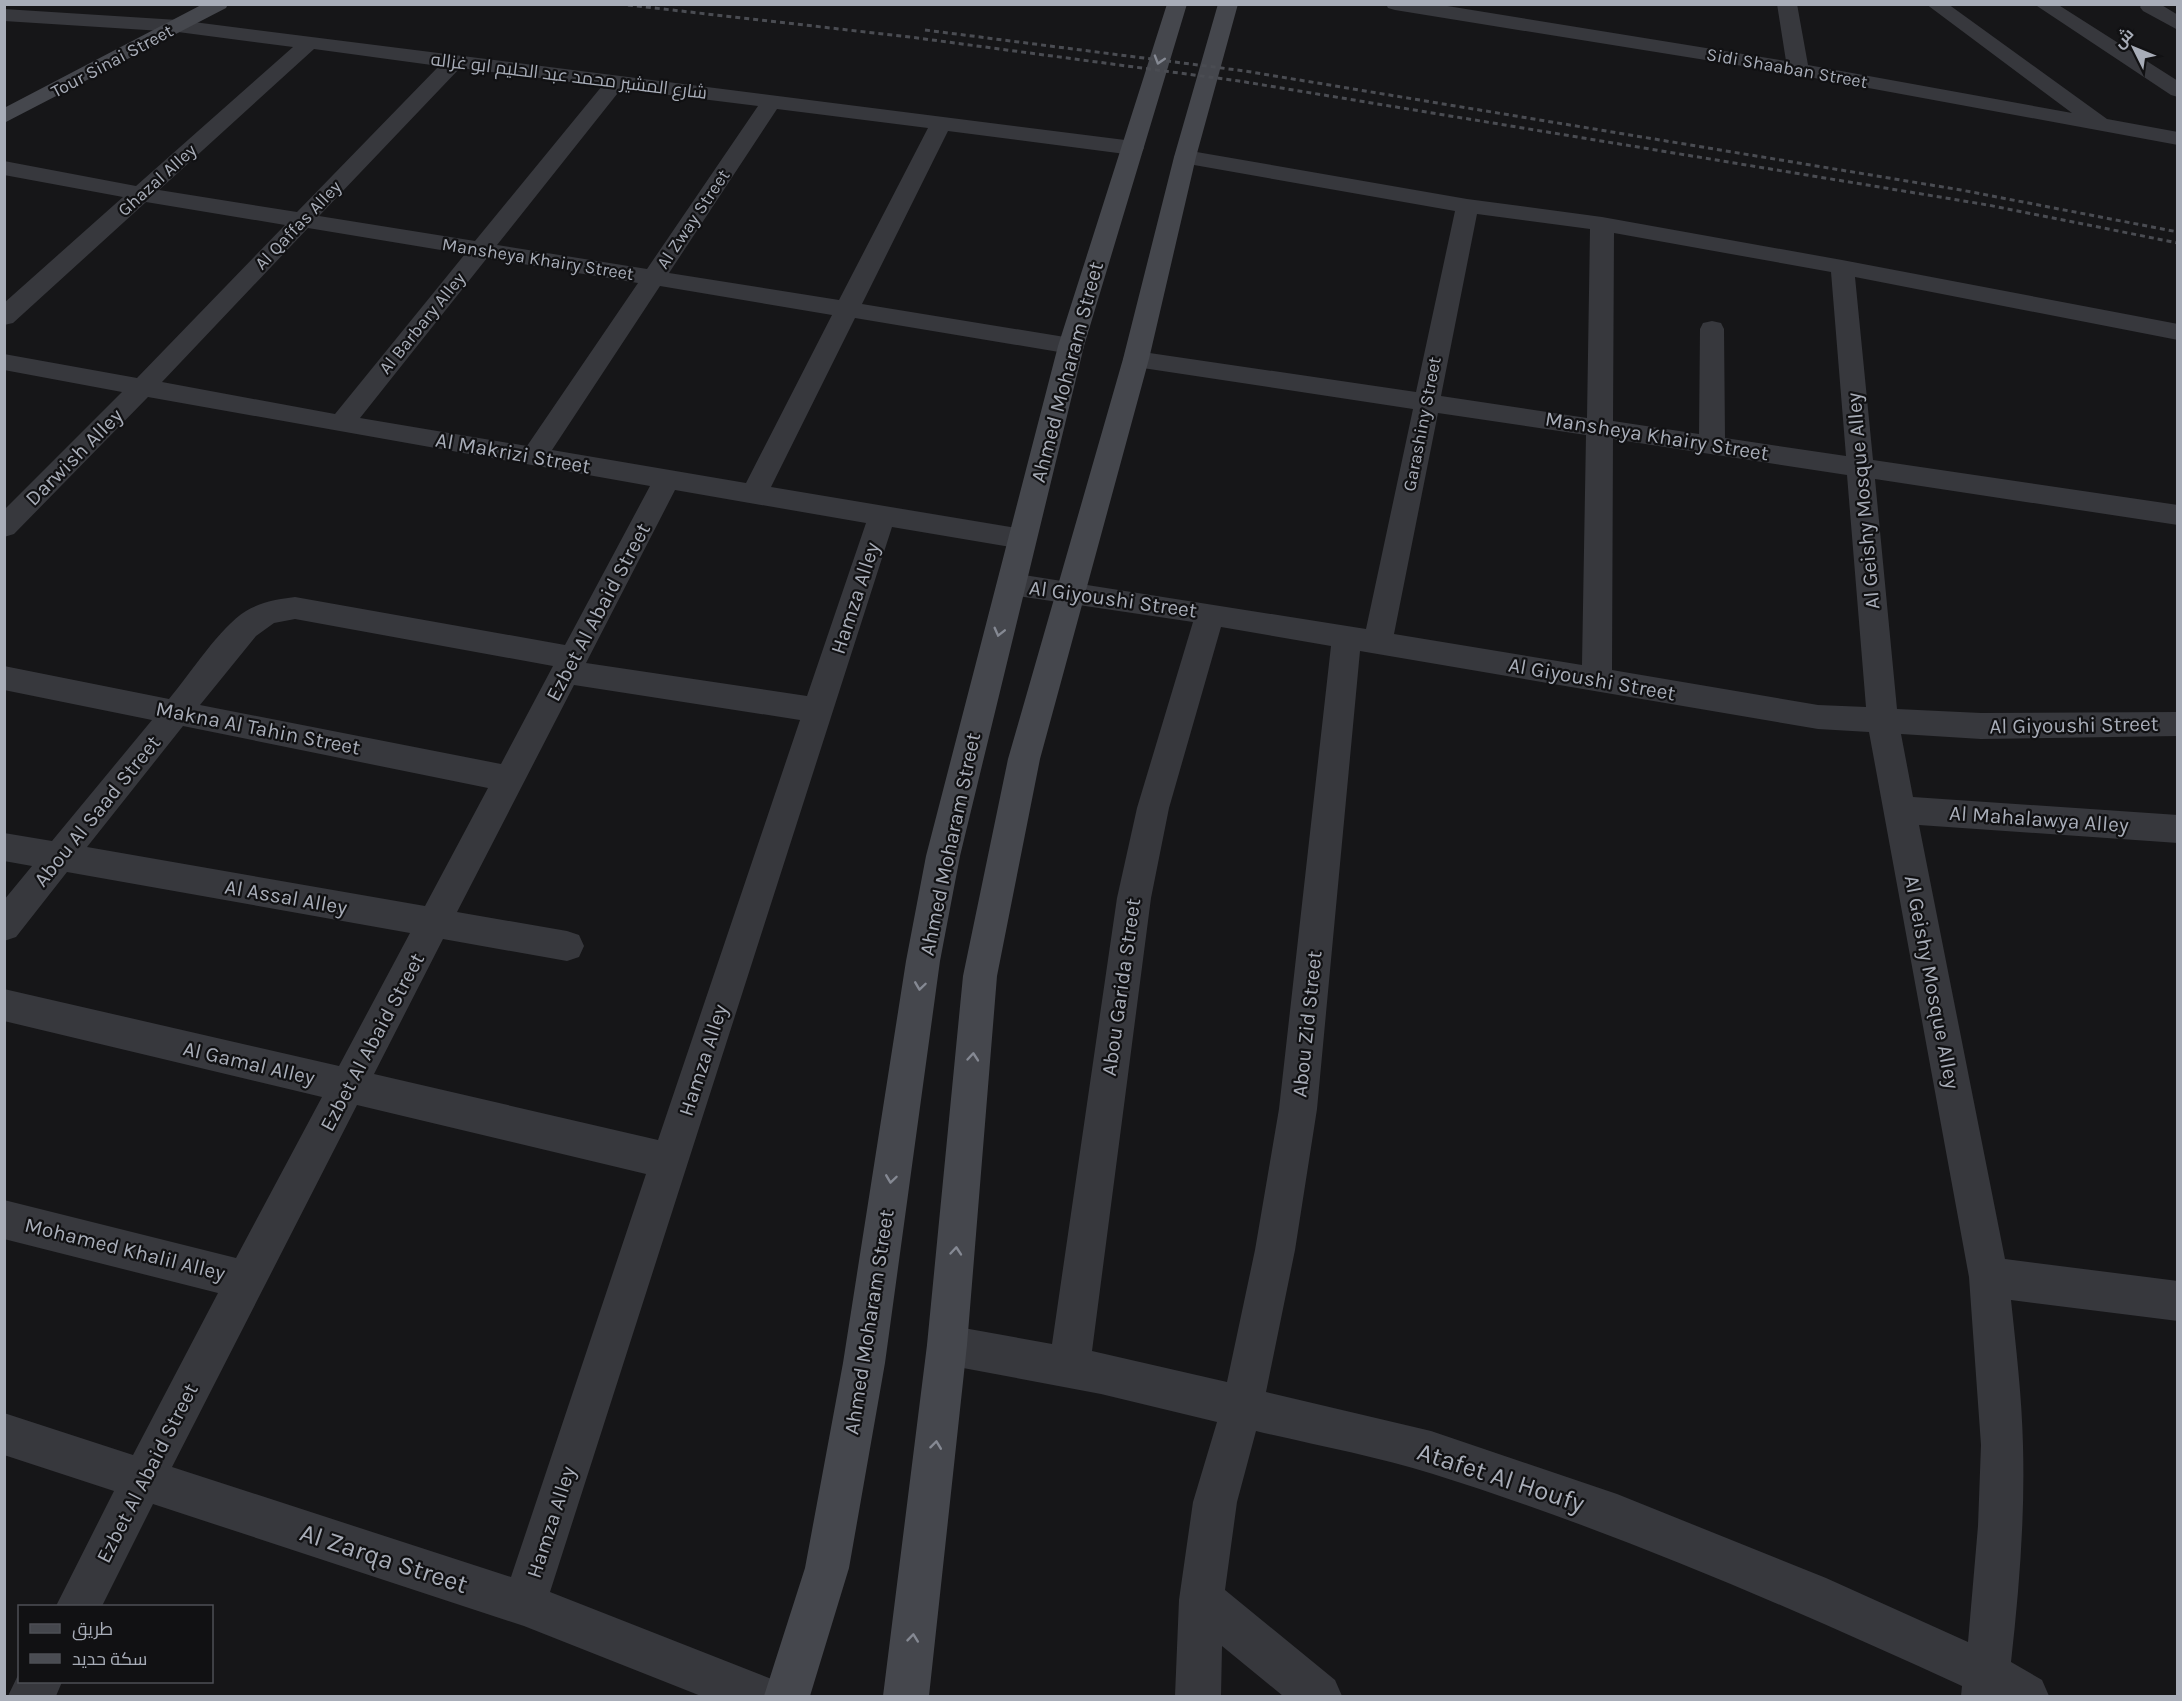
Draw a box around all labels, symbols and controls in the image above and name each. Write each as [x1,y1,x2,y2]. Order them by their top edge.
north arrow [2104,18,2164,78]
street label: Tour Sinai Street [47,19,177,102]
text: ش [2109,24,2137,52]
street label: Sidi Shaaban Street [1705,43,1870,93]
street label: شارع المشير محمد عبد الحليم ابو غزاله [430,48,708,105]
one-way arrow [1154,54,1166,65]
street label: Ghazal Alley [113,139,201,221]
street label: Al Zway Street [652,165,734,273]
street label: Al Qaffas Alley [250,175,346,274]
street label: Mansheya Khairy Street [441,233,636,285]
street label: Ahmed Moharam Street [1026,259,1108,485]
street label: Al Barbary Alley [374,267,470,379]
street label: Garashiny Street [1398,355,1446,493]
street label: Al Geishy Mosque Alley [1842,391,1884,610]
street label: Darwish Alley [20,403,128,511]
street label: Mansheya Khairy Street [1543,406,1771,466]
street label: Al Makrizi Street [434,428,592,478]
street label: Ezbet Al Abaid Street [541,519,655,705]
street label: Hamza Alley [826,539,884,657]
street label: Al Giyoushi Street [1028,575,1199,623]
one-way arrow [993,627,1006,637]
street label: Al Giyoushi Street [1507,652,1678,706]
street label: Makna Al Tahin Street [154,696,362,760]
street label: Al Giyoushi Street [1989,712,2159,738]
street label: Ahmed Moharam Street [915,730,985,958]
street label: Abou Al Saad Street [29,731,165,891]
street label: Al Mahalawya Alley [1948,801,2130,837]
street label: Al Geishy Mosque Alley [1899,873,1965,1091]
street label: Al Assal Alley [223,874,349,920]
street label: Abou Garida Street [1097,896,1145,1077]
street label: Ezbet Al Abaid Street [315,949,429,1135]
street label: Abou Zid Street [1287,949,1327,1099]
one-way arrow [914,982,926,991]
street label: Hamza Alley [674,1001,732,1119]
street label: Al Gamal Alley [181,1036,317,1090]
one-way arrow [966,1052,979,1061]
one-way arrow [886,1174,898,1184]
street label: Ahmed Moharam Street [839,1208,899,1436]
street label: Mohamed Khalil Alley [22,1212,228,1286]
one-way arrow [949,1246,962,1255]
street label: Ezbet Al Abaid Street [91,1379,203,1567]
street label: Atafet Al Houfy [1413,1436,1588,1519]
one-way arrow [929,1440,941,1449]
street label: Hamza Alley [522,1463,580,1581]
street label: Al Zarqa Street [296,1517,472,1600]
legend [18,1605,213,1683]
text: طريق [72,1618,113,1641]
one-way arrow [906,1634,919,1643]
text: سكة حديد [72,1648,147,1670]

